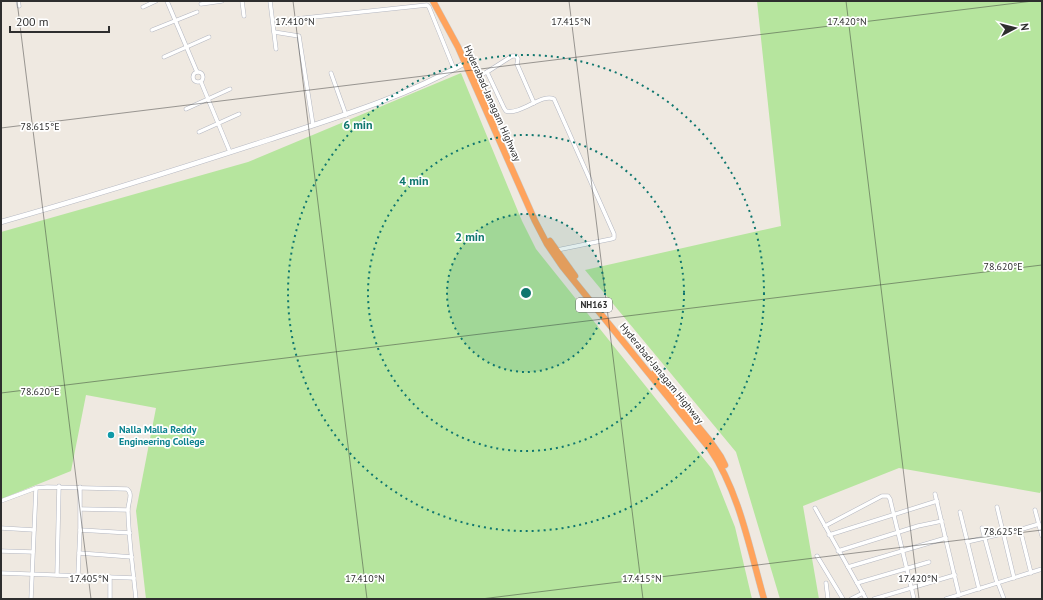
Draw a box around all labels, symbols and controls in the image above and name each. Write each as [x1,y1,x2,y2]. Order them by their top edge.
scale bar [10,8,109,34]
north arrow [995,8,1035,48]
text: 200 m [16,14,49,29]
text: 17.410°N [275,15,315,28]
text: 17.415°N [551,15,591,28]
text: 17.420°N [827,15,867,28]
text: N [1018,22,1032,31]
street label: Hyderabad-Janagam Highway [461,43,524,164]
text: 6 min [343,117,373,132]
text: 78.615°E [21,120,60,133]
text: 4 min [399,173,429,188]
text: 2 min [455,229,485,244]
text: 78.620°E [984,260,1023,273]
centre of rings [519,286,533,300]
road number: NH163 [576,298,612,312]
street label: Hyderabad-Janagam Highway [617,320,707,427]
text: 78.620°E [21,385,60,398]
place label: Nalla Malla Reddy Engineering College [119,423,205,448]
marker: Nalla Malla Reddy Engineering College [106,430,116,440]
text: 78.625°E [984,525,1023,538]
text: 17.405°N [69,572,109,585]
text: 17.410°N [345,572,385,585]
text: 17.415°N [622,572,662,585]
text: 17.420°N [898,572,938,585]

